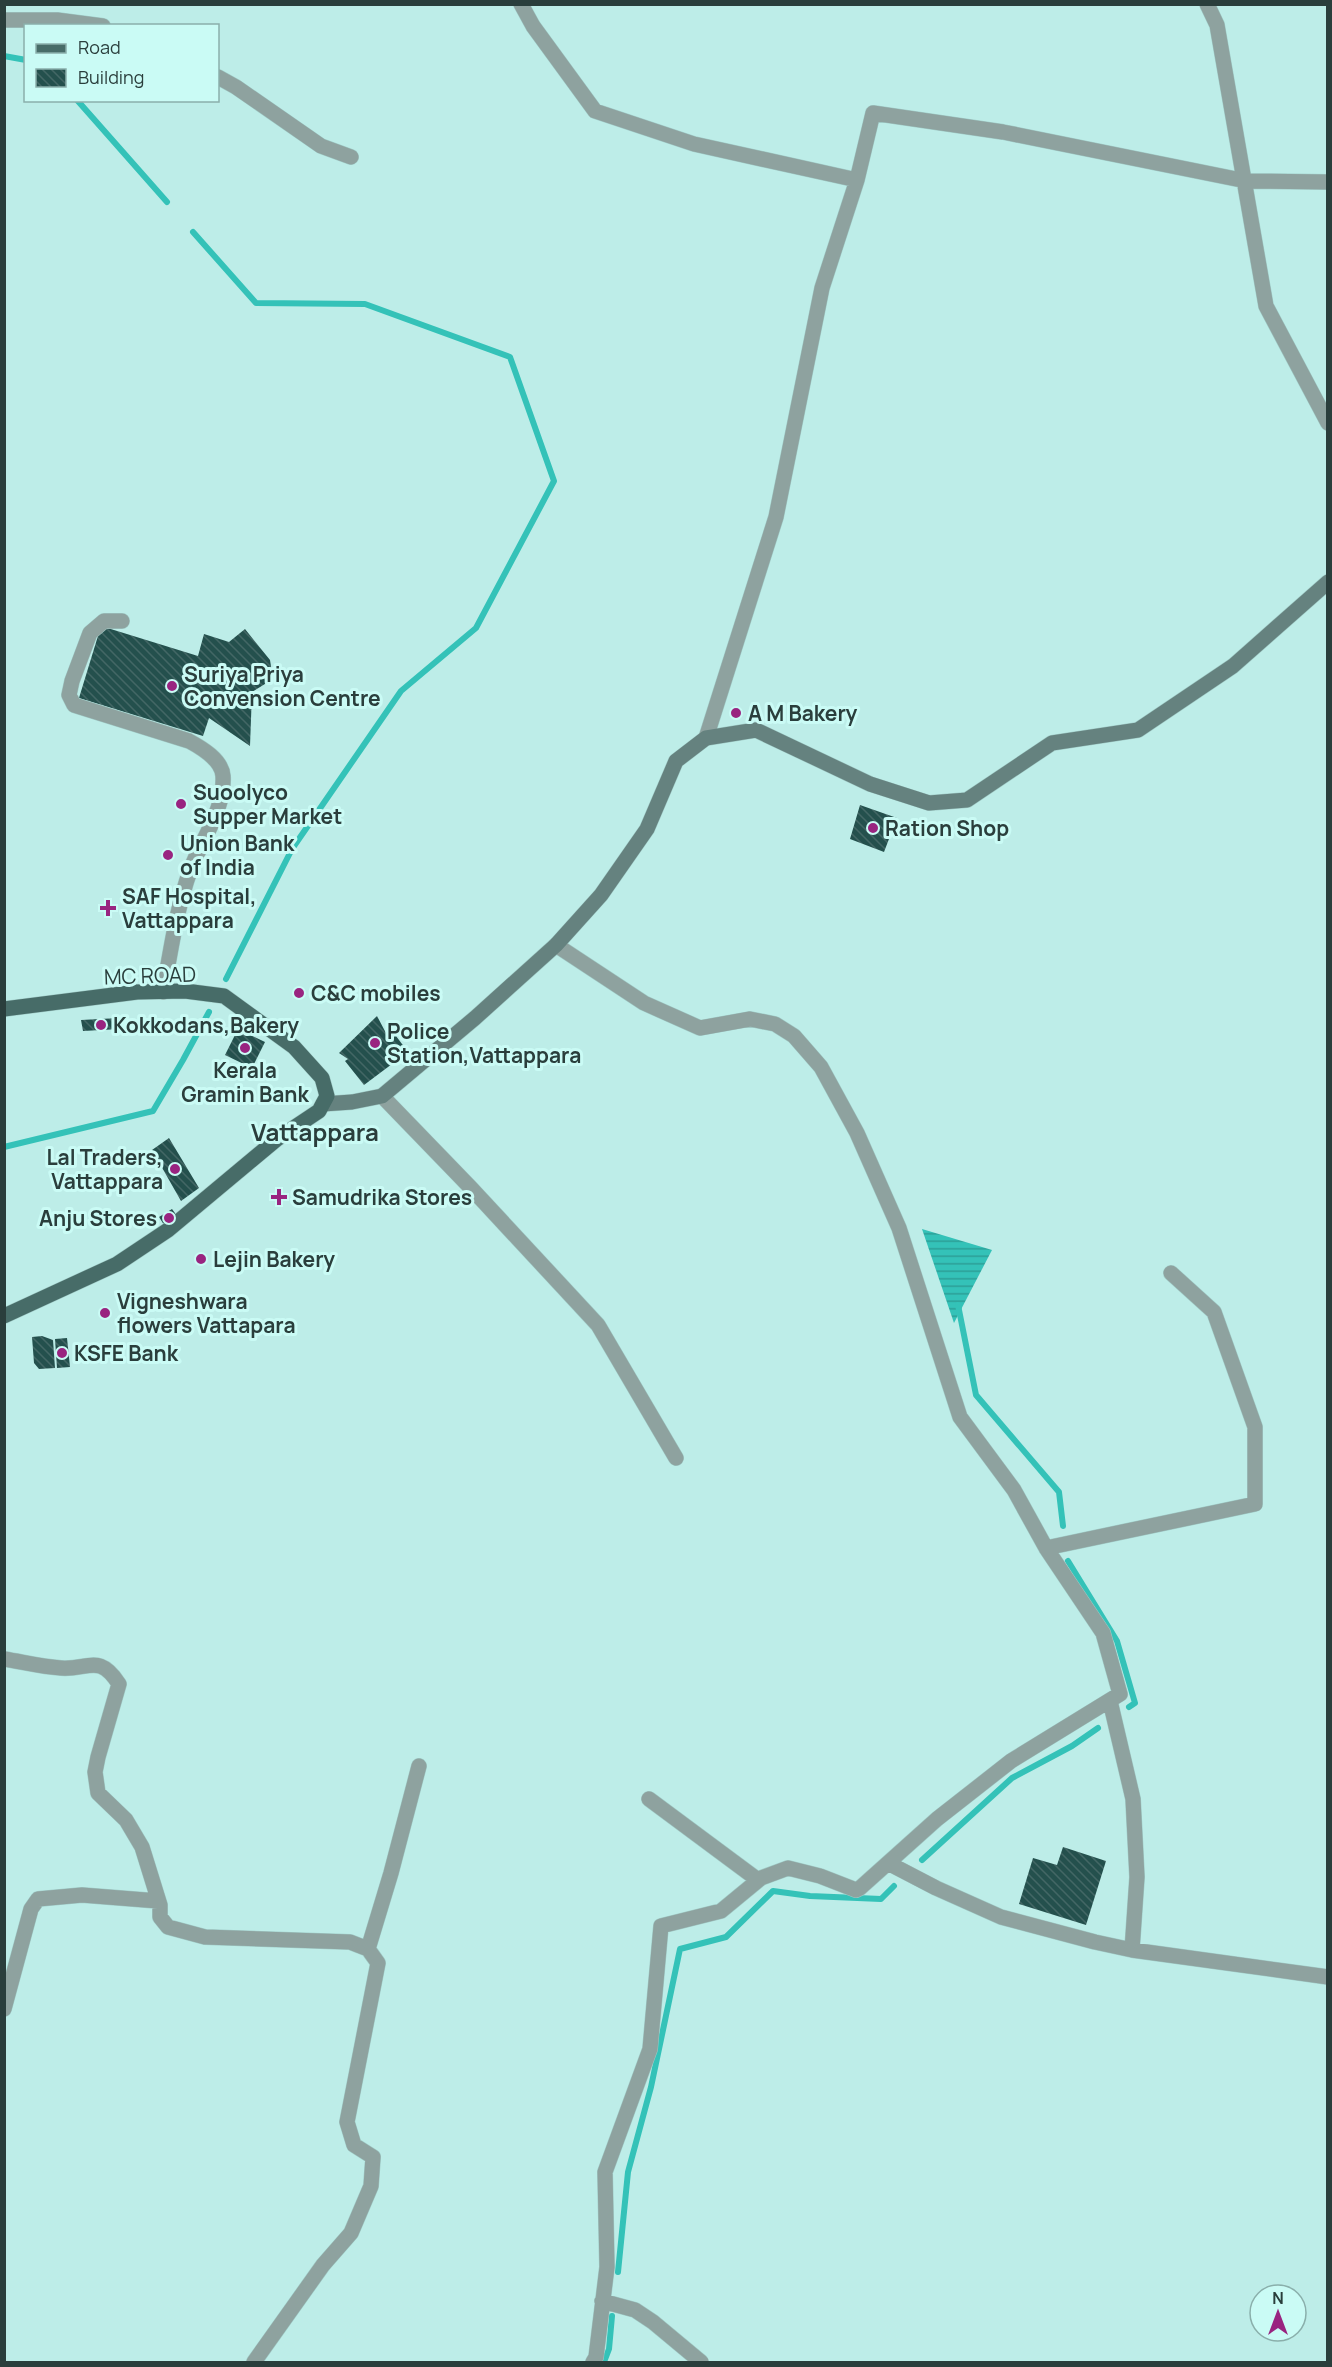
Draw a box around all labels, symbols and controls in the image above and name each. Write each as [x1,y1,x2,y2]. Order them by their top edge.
legend [24,24,219,102]
text: Road [78,35,121,59]
text: Building [78,65,144,89]
place label: Suriya Priya Convension Centre [184,660,381,712]
marker: Suriya Priya Convension Centre [165,679,179,693]
place label: A M Bakery [748,699,858,727]
marker: A M Bakery [729,706,743,720]
place label: Suoolyco Supper Market [193,778,342,830]
marker: Suoolyco Supper Market [174,797,188,811]
place label: Ration Shop [885,814,1009,842]
marker: Ration Shop [866,821,880,835]
place label: Union Bank of India [180,829,295,881]
marker: Union Bank of India [161,848,175,862]
place label: SAF Hospital, Vattappara [122,882,257,934]
marker: SAF Hospital, Vattappara [99,899,117,917]
street label: MC ROAD [103,959,197,991]
place label: C&C mobiles [311,979,441,1007]
marker: C&C mobiles [292,986,306,1000]
place label: Kokkodans,Bakery [113,1011,299,1039]
place label: Police Station,Vattappara [387,1017,581,1069]
marker: Kokkodans,Bakery [94,1018,108,1032]
marker: Police Station,Vattappara [368,1036,382,1050]
marker: Kerala Gramin Bank [238,1041,252,1055]
place label: Kerala Gramin Bank [181,1056,309,1108]
district label: Vattappara [251,1115,379,1148]
place label: Lal Traders, Vattappara [46,1143,163,1195]
marker: Lal Traders, Vattappara [168,1162,182,1176]
place label: Samudrika Stores [292,1183,472,1211]
marker: Samudrika Stores [270,1188,288,1206]
place label: Anju Stores [39,1204,157,1232]
marker: Anju Stores [162,1211,176,1225]
place label: Lejin Bakery [213,1245,335,1273]
marker: Lejin Bakery [194,1252,208,1266]
place label: Vigneshwara flowers Vattapara [117,1287,296,1339]
marker: Vigneshwara flowers Vattapara [98,1306,112,1320]
place label: KSFE Bank [74,1339,179,1367]
marker: KSFE Bank [55,1346,69,1360]
north arrow [1248,2283,1308,2343]
text: N [1272,2287,1284,2309]

